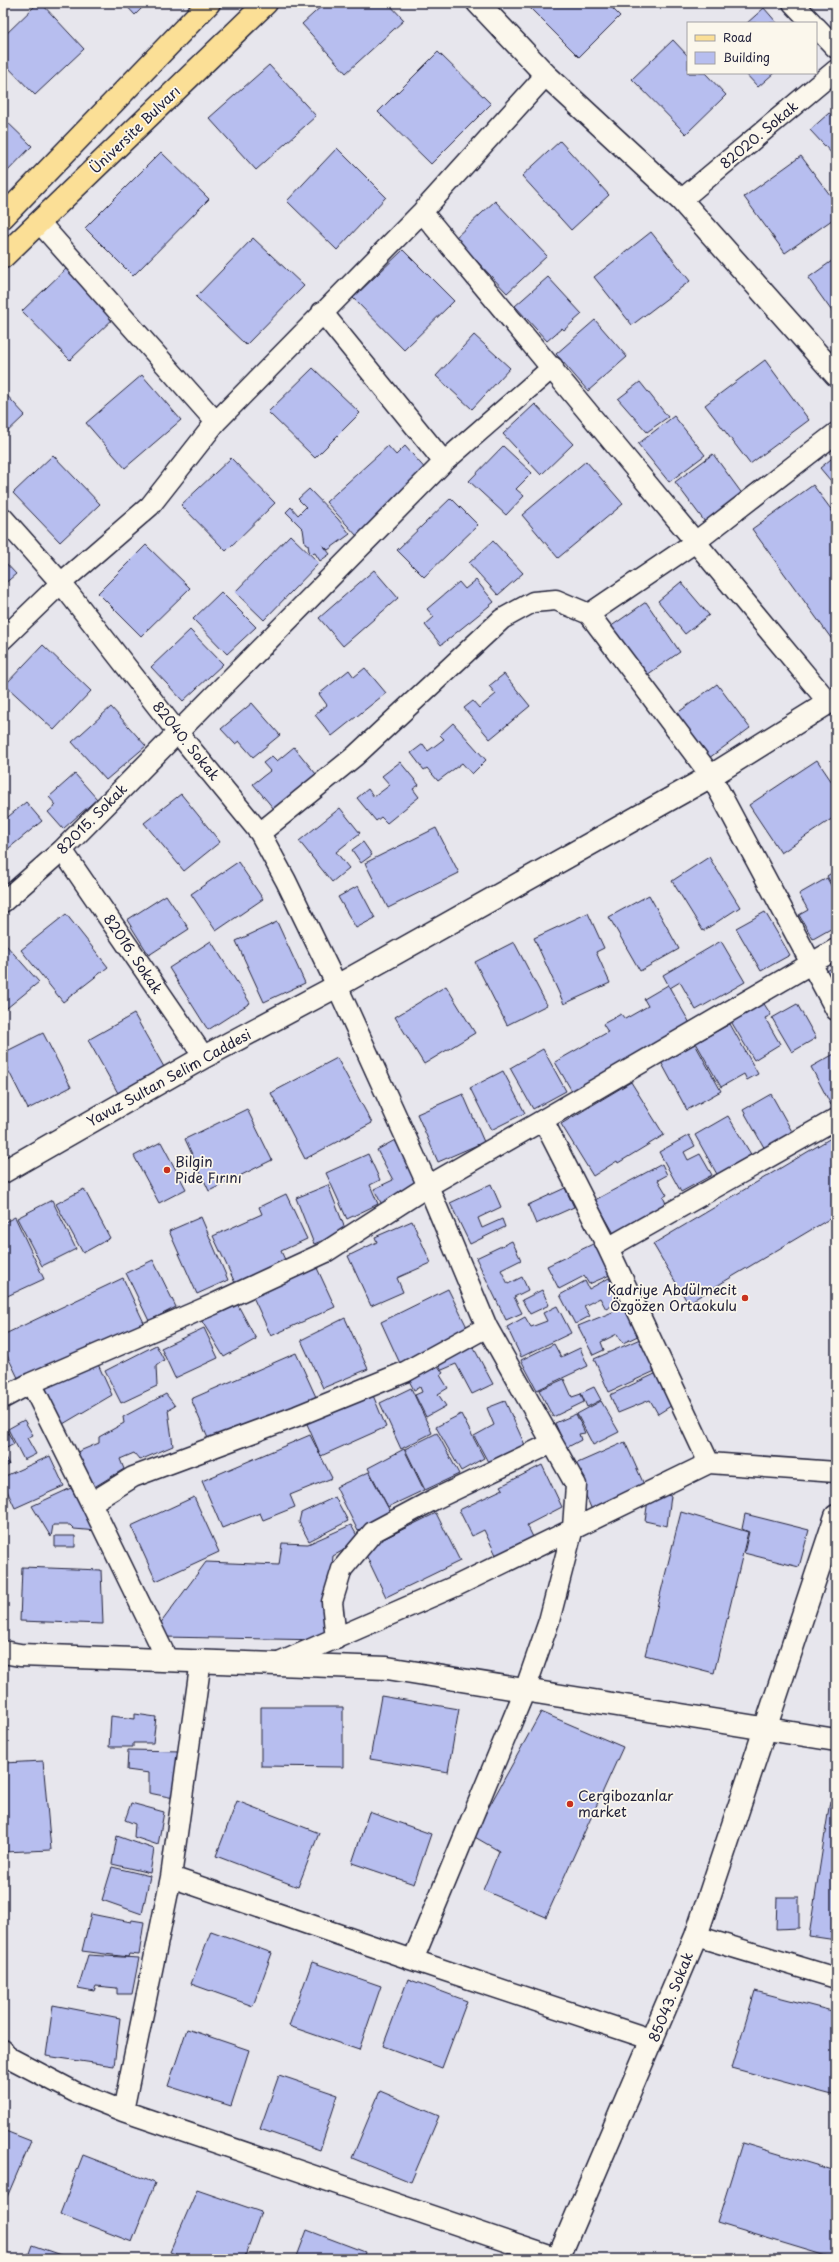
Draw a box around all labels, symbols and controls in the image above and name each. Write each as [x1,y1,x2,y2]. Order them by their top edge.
legend [687,22,817,74]
text: Road [723,28,752,46]
text: Building [723,48,770,66]
street label: Üniversite Bulvarı [85,81,185,178]
street label: 82020. Sokak [715,96,802,174]
street label: 82040. Sokak [148,696,225,785]
street label: 82015. Sokak [51,778,132,859]
street label: 82016. Sokak [99,910,168,998]
street label: Yavuz Sultan Selim Caddesi [83,1023,255,1132]
place label: Bilgin Pide Fırını [175,1151,242,1188]
marker: Bilgin Pide Fırını [162,1165,172,1175]
place label: Kadriye Abdülmecit Özgözen Ortaokulu [607,1279,737,1316]
marker: Kadriye Abdülmecit Özgözen Ortaokulu [740,1293,750,1303]
place label: Cergibozanlar market [578,1785,674,1822]
marker: Cergibozanlar market [565,1799,575,1809]
street label: 85043. Sokak [643,1949,698,2045]

